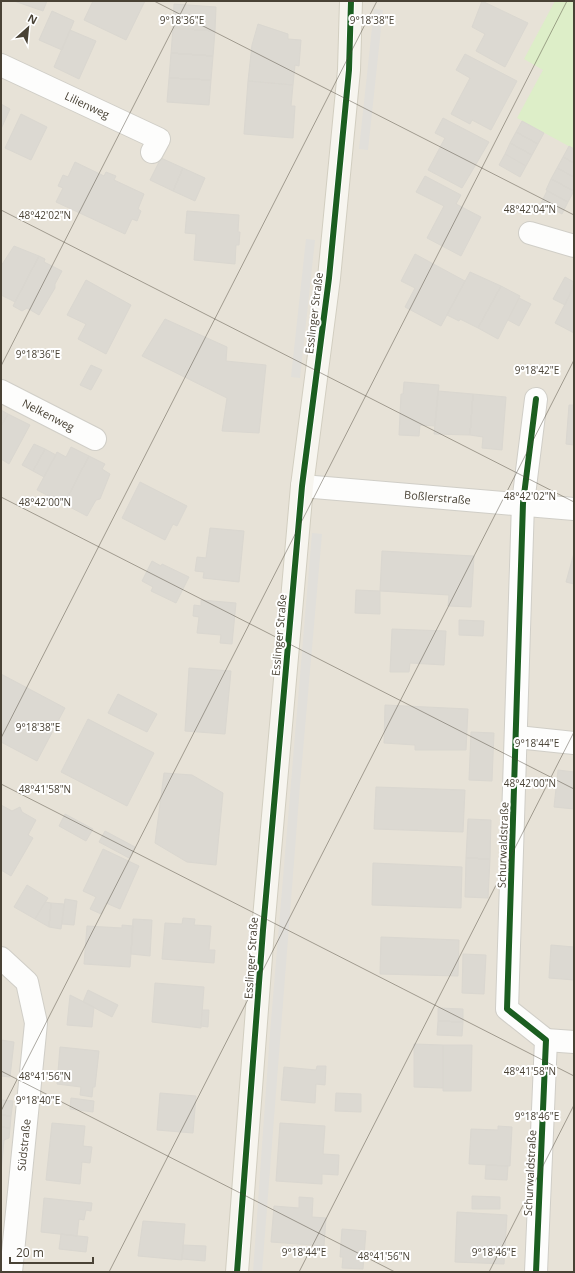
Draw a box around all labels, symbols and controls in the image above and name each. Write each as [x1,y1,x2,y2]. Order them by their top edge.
north arrow [8,8,48,48]
text: N [25,10,40,27]
text: 9°18'36"E [160,13,204,27]
text: 9°18'38"E [350,13,394,27]
street label: Lilienweg [62,88,112,122]
text: 48°42'04"N [504,202,556,216]
text: 48°42'02"N [19,208,71,222]
street label: Esslinger Straße [301,271,326,355]
text: 9°18'36"E [16,347,60,361]
text: 9°18'42"E [515,363,559,377]
street label: Nelkenweg [20,395,77,434]
street label: Boßlerstraße [404,487,472,507]
text: 48°42'02"N [504,489,556,503]
text: 48°42'00"N [19,495,71,509]
street label: Esslinger Straße [267,593,290,676]
text: 9°18'38"E [16,720,60,734]
text: 9°18'44"E [515,736,559,750]
text: 48°42'00"N [504,776,556,790]
text: 48°41'58"N [19,782,71,796]
street label: Schurwaldstraße [494,802,512,888]
street label: Esslinger Straße [240,917,261,999]
text: 48°41'58"N [504,1064,556,1078]
text: 48°41'56"N [19,1069,71,1083]
text: 9°18'40"E [16,1093,60,1107]
text: 9°18'46"E [515,1109,559,1123]
street label: Südstraße [13,1118,34,1172]
street label: Schurwaldstraße [520,1130,539,1216]
scale bar [10,1239,93,1265]
text: 20 m [16,1244,44,1261]
text: 9°18'44"E [282,1245,326,1259]
text: 9°18'46"E [472,1245,516,1259]
text: 48°41'56"N [358,1249,410,1263]

